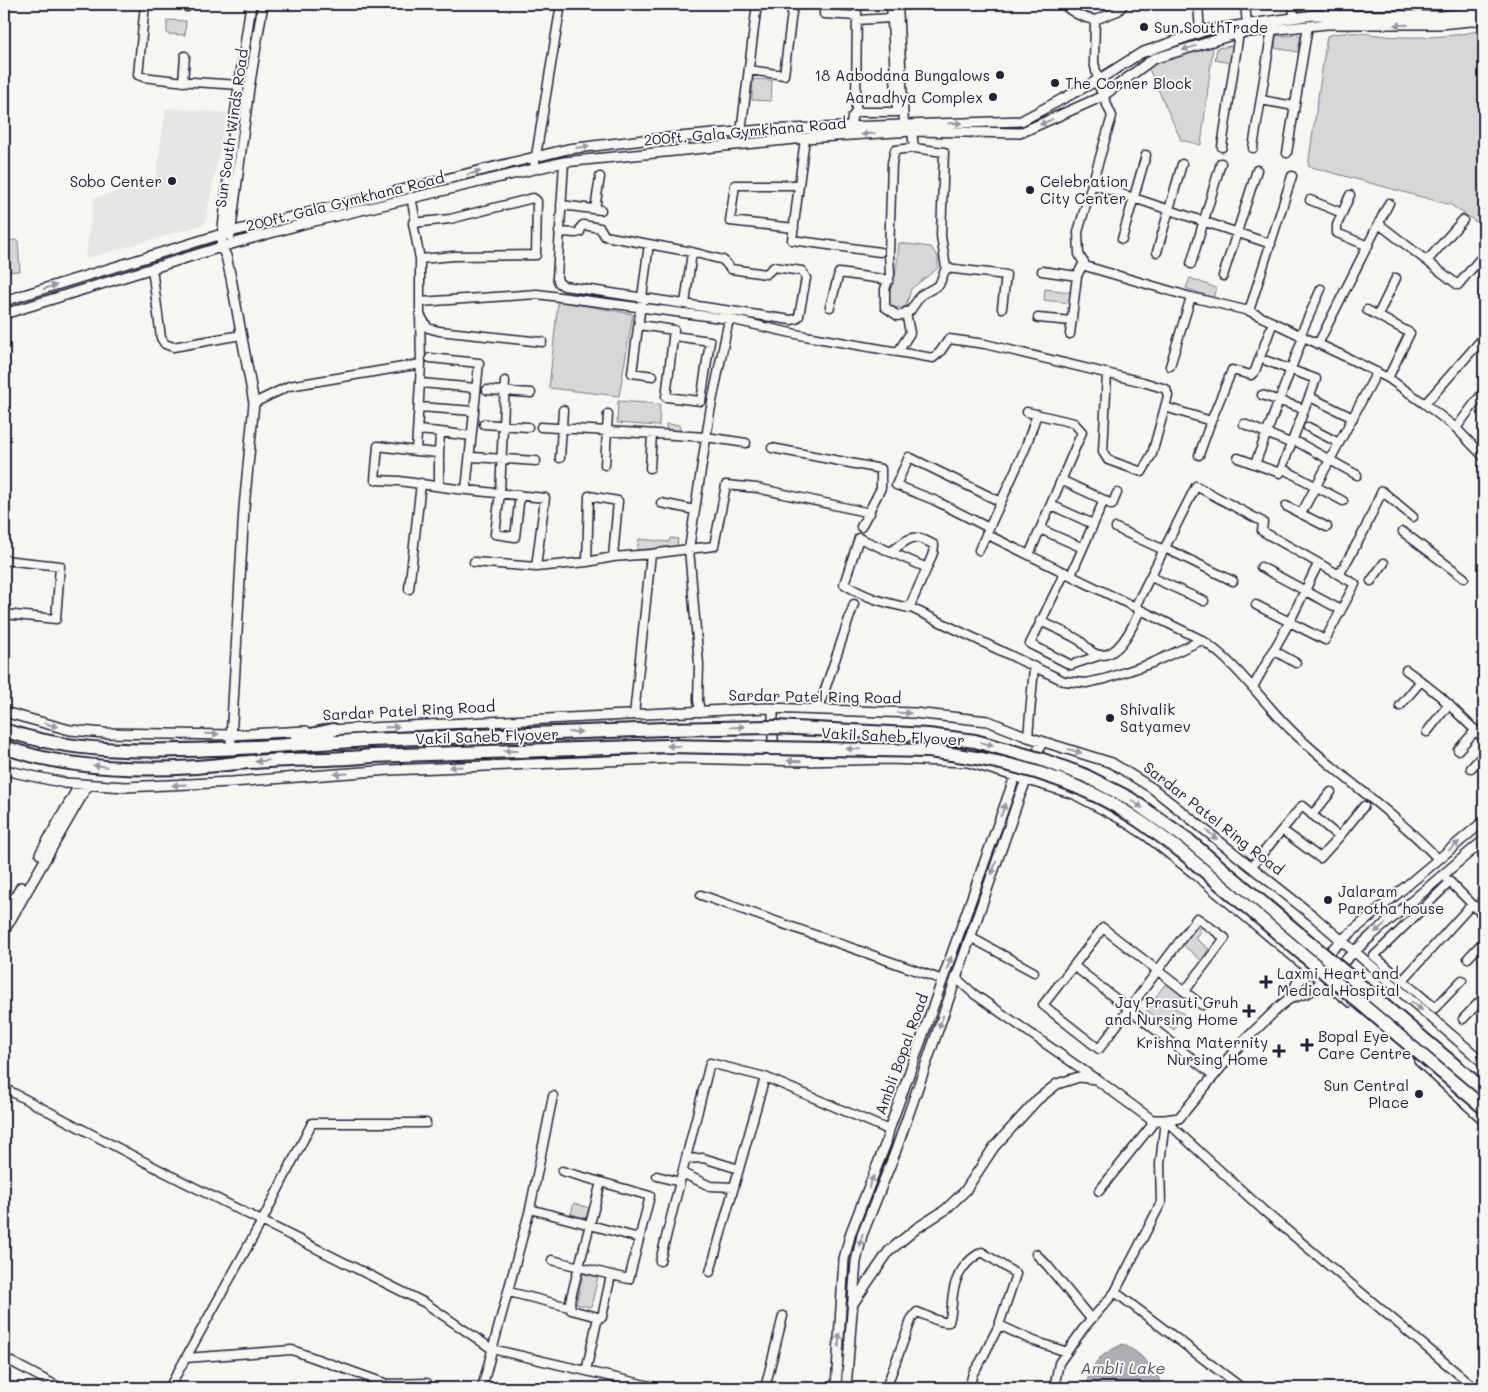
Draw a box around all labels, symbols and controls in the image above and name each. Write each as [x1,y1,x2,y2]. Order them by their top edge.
place label: Sun SouthTrade [1154,17,1268,37]
marker: Sun SouthTrade [1138,21,1150,33]
one-way arrow [1393,21,1409,29]
one-way arrow [1181,45,1196,52]
street label: Sun South Winds Road [210,47,252,209]
place label: 18 Aabodana Bungalows [814,65,990,85]
marker: 18 Aabodana Bungalows [994,69,1006,81]
place label: The Corner Block [1065,73,1192,93]
marker: The Corner Block [1049,77,1061,89]
place label: Aaradhya Complex [845,87,983,107]
marker: Aaradhya Complex [987,91,999,103]
street label: 200ft. Gala Gymkhana Road [643,112,847,150]
one-way arrow [1039,118,1053,126]
one-way arrow [947,119,963,127]
one-way arrow [860,131,876,139]
one-way arrow [575,143,591,151]
street label: 200ft. Gala Gymkhana Road [244,167,446,235]
one-way arrow [466,169,481,177]
place label: Sobo Center [70,171,162,191]
place label: Celebration City Center [1040,171,1128,208]
marker: Sobo Center [166,175,178,187]
marker: Celebration City Center [1024,184,1036,196]
one-way arrow [43,282,58,290]
street label: Sardar Patel Ring Road [728,684,902,708]
street label: Sardar Patel Ring Road [322,695,496,725]
place label: Shivalik Satyamev [1120,699,1191,736]
one-way arrow [896,709,912,717]
marker: Shivalik Satyamev [1104,712,1116,724]
one-way arrow [43,721,58,729]
street label: Vakil Saheb Flyover [821,722,965,750]
one-way arrow [384,723,400,731]
street label: Vakil Saheb Flyover [415,723,559,749]
one-way arrow [730,723,746,731]
one-way arrow [568,727,584,735]
one-way arrow [205,731,221,739]
one-way arrow [979,741,994,749]
one-way arrow [665,742,681,750]
one-way arrow [845,745,861,753]
one-way arrow [503,747,519,755]
one-way arrow [1068,747,1083,755]
one-way arrow [785,756,801,764]
street label: Sardar Patel Ring Road [1140,757,1288,879]
one-way arrow [253,758,269,766]
one-way arrow [91,762,107,770]
one-way arrow [448,764,464,772]
one-way arrow [333,771,349,779]
one-way arrow [171,781,187,789]
one-way arrow [1130,799,1144,809]
one-way arrow [999,802,1007,817]
one-way arrow [1205,830,1218,841]
one-way arrow [1448,841,1460,852]
one-way arrow [990,861,997,876]
place label: Jalaram Parotha house [1338,881,1444,918]
marker: Jalaram Parotha house [1322,894,1334,906]
one-way arrow [1374,923,1387,934]
one-way arrow [945,955,953,970]
place label: Laxmi Heart and Medical Hospital [1277,963,1400,1000]
marker: Laxmi Heart and Medical Hospital [1259,975,1273,989]
street label: Ambli Bopal Road [870,991,932,1117]
place label: Jay Prasuti Gruh and Nursing Home [1105,992,1238,1029]
one-way arrow [1411,1001,1424,1012]
marker: Jay Prasuti Gruh and Nursing Home [1242,1004,1256,1018]
one-way arrow [936,1015,944,1030]
place label: Bopal Eye Care Centre [1318,1026,1411,1063]
place label: Krishna Maternity Nursing Home [1137,1032,1268,1069]
marker: Bopal Eye Care Centre [1300,1038,1314,1052]
marker: Krishna Maternity Nursing Home [1272,1044,1286,1058]
place label: Sun Central Place [1324,1075,1409,1112]
marker: Sun Central Place [1413,1088,1425,1100]
one-way arrow [867,1174,875,1189]
one-way arrow [857,1233,865,1248]
one-way arrow [835,1331,843,1347]
water label: Ambli Lake [1081,1357,1166,1378]

